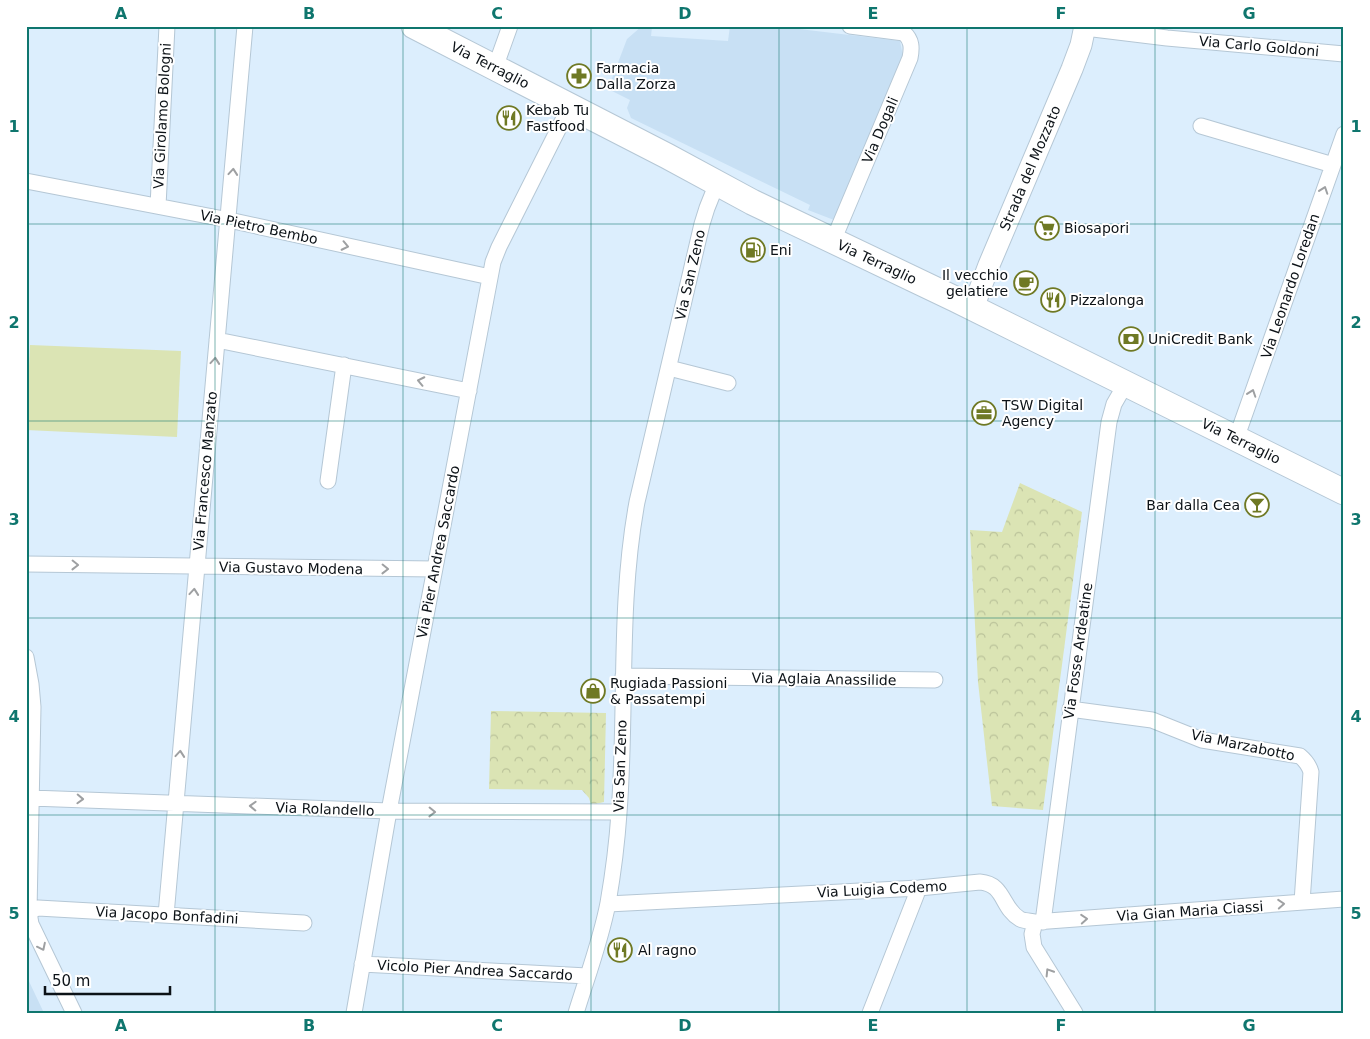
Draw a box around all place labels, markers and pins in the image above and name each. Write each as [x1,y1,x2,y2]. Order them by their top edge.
place label: Farmacia Dalla Zorza [596,60,676,92]
pharmacy icon: Farmacia Dalla Zorza [566,63,592,89]
place label: Kebab Tu Fastfood [526,102,589,134]
restaurant icon: Kebab Tu Fastfood [496,105,522,131]
supermarket icon: Biosapori [1034,215,1060,241]
place label: Biosapori [1064,220,1129,236]
fuel station icon: Eni [740,237,766,263]
place label: Eni [770,242,792,258]
place label: Il vecchio gelatiere [942,267,1008,299]
cafe icon: Il vecchio gelatiere [1013,270,1039,296]
restaurant icon: Pizzalonga [1040,287,1066,313]
place label: Pizzalonga [1070,292,1144,308]
bank icon: UniCredit Bank [1118,326,1144,352]
place label: UniCredit Bank [1148,331,1254,347]
place label: TSW Digital Agency [1001,397,1083,429]
office icon: TSW Digital Agency [971,400,997,426]
bar icon: Bar dalla Cea [1244,492,1270,518]
place label: Bar dalla Cea [1146,497,1240,513]
place label: Rugiada Passioni & Passatempi [610,675,727,707]
shop icon: Rugiada Passioni & Passatempi [580,678,606,704]
restaurant icon: Al ragno [607,937,633,963]
place label: Al ragno [638,942,697,958]

